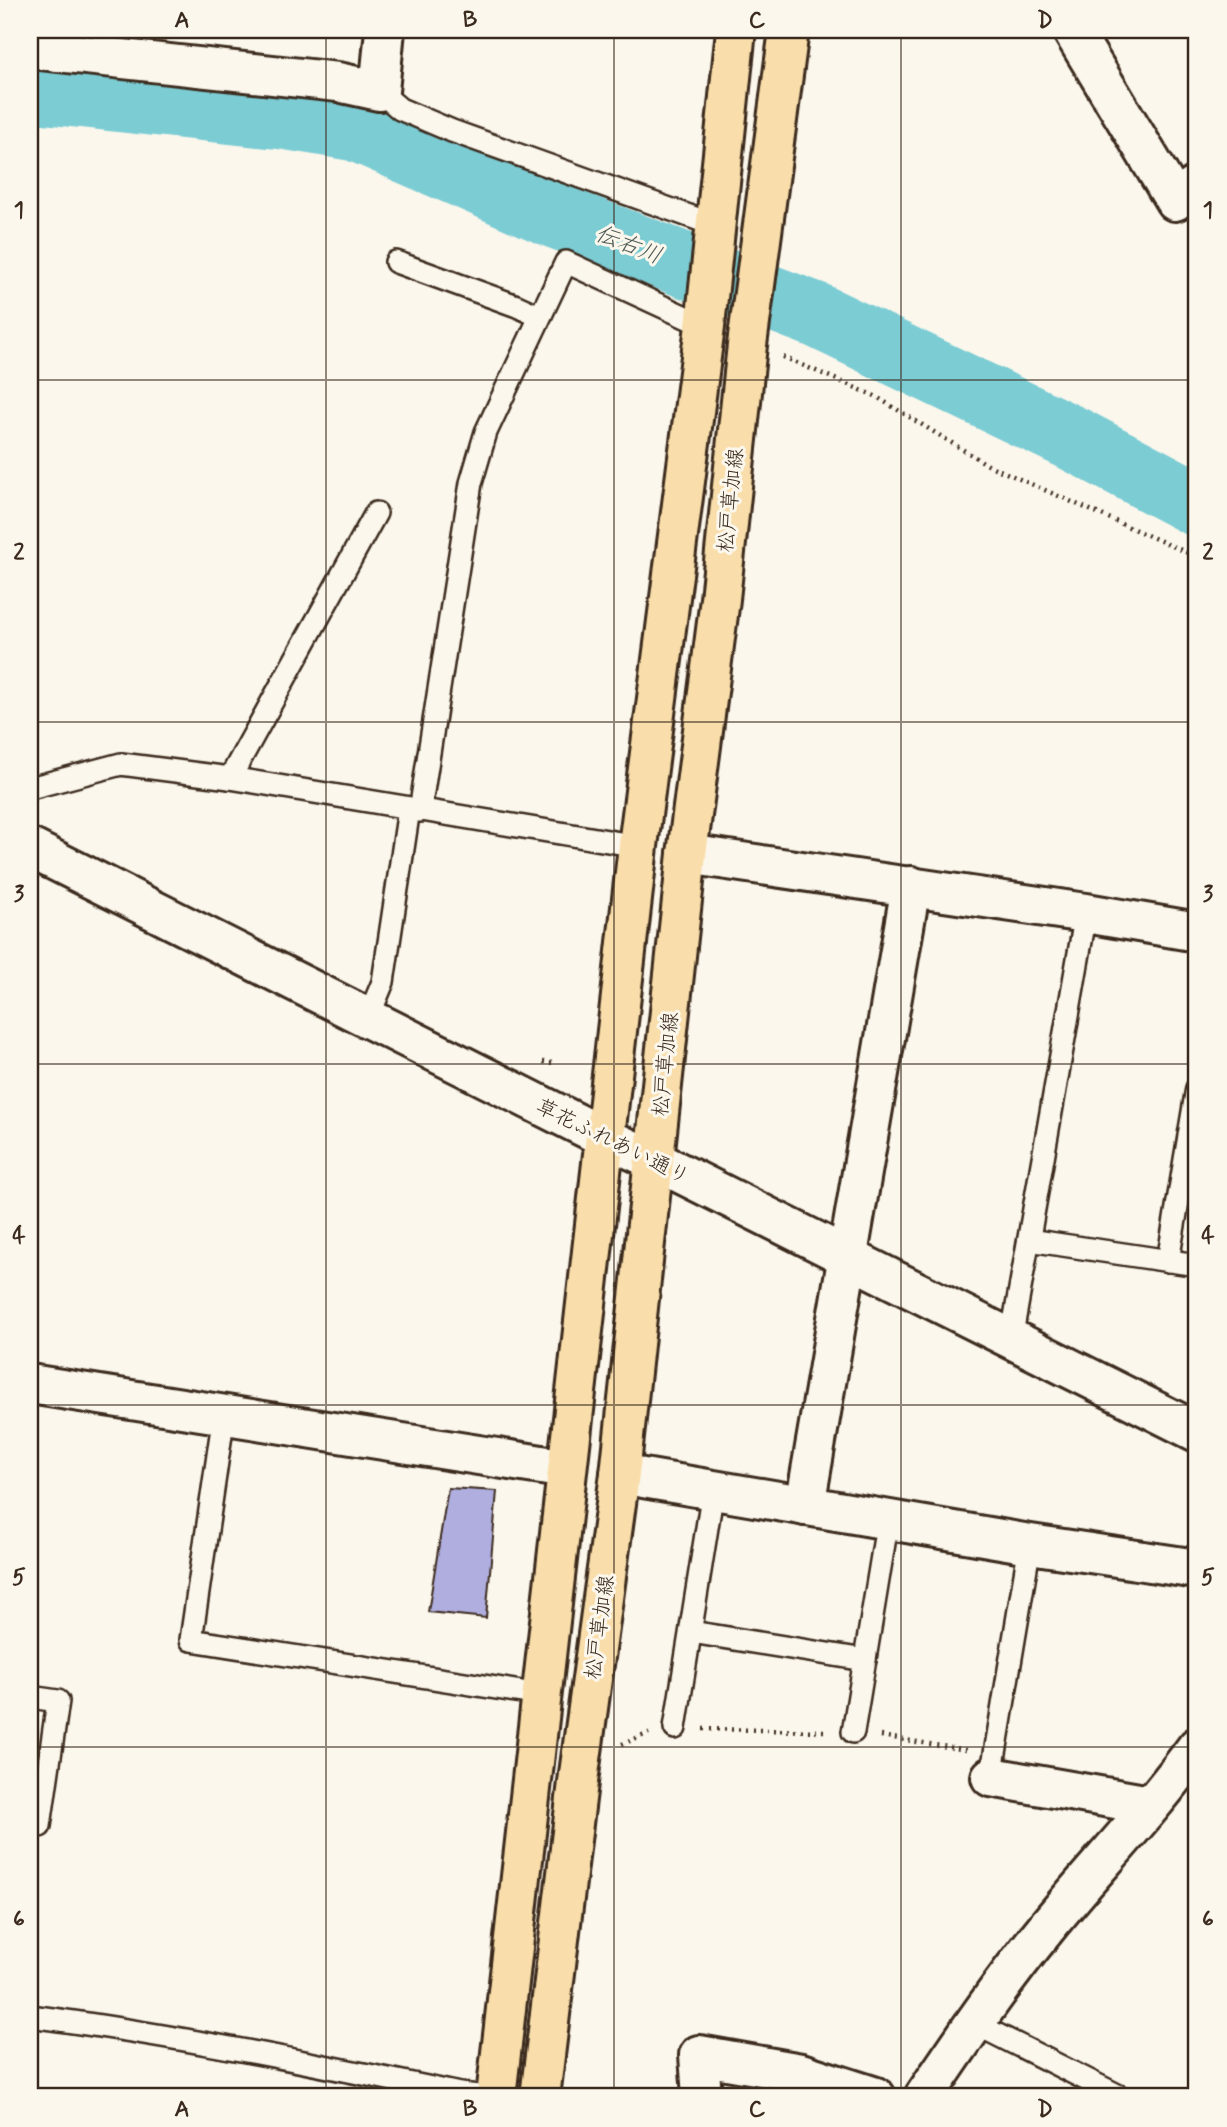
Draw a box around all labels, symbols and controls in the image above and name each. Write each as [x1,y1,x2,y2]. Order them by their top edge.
text: A [174,6,190,36]
text: B [463,6,478,36]
text: C [749,6,766,36]
text: D [1037,6,1053,36]
text: 1 [14,196,24,226]
text: 1 [1203,196,1213,226]
water label: 伝右川 [591,219,666,272]
street label: 松戸草加線 [712,446,750,554]
text: 2 [13,538,25,568]
text: 2 [1202,538,1214,568]
text: 3 [14,880,25,910]
text: 3 [1203,880,1214,910]
street label: 松戸草加線 [647,1010,685,1118]
street label: 草花ふれあい通り [531,1092,694,1191]
text: 4 [12,1221,26,1251]
text: 4 [1201,1221,1215,1251]
text: 5 [12,1563,26,1593]
text: 5 [1201,1563,1215,1593]
street label: 松戸草加線 [579,1573,621,1681]
text: 6 [13,1905,25,1935]
text: 6 [1202,1905,1214,1935]
text: A [174,2095,190,2125]
text: B [463,2095,478,2125]
text: C [749,2095,766,2125]
text: D [1037,2095,1053,2125]

